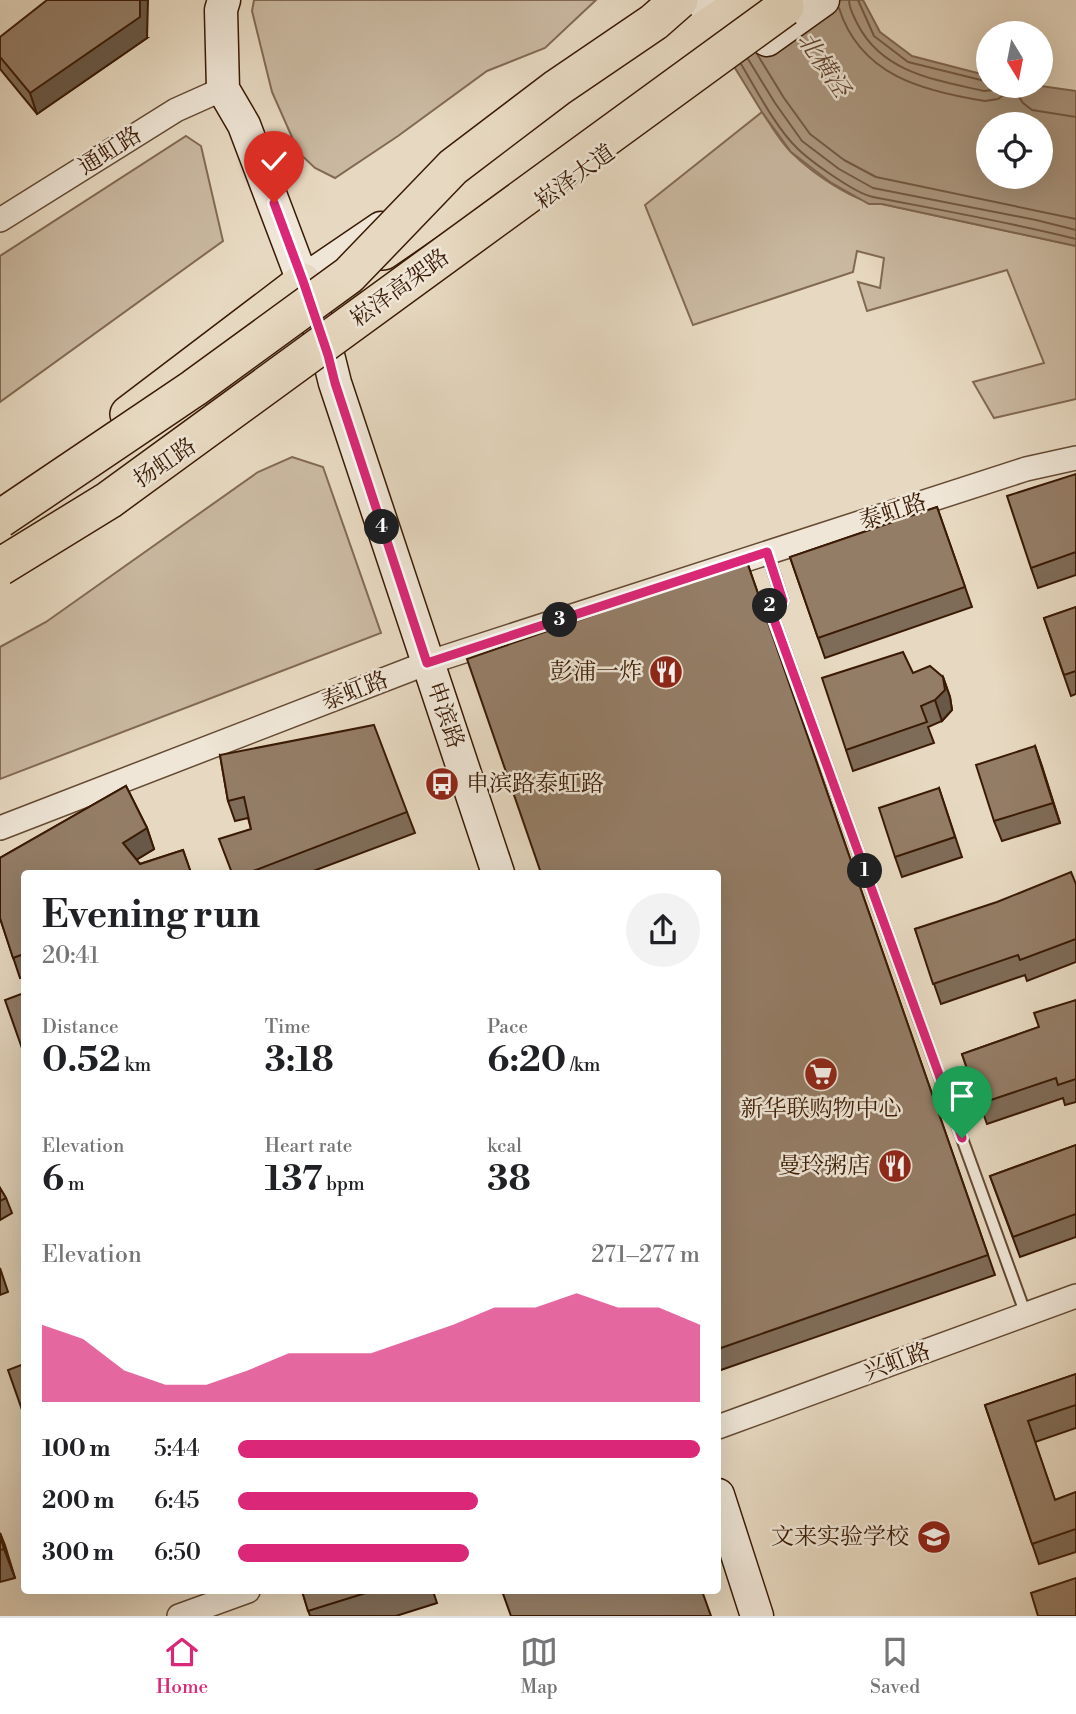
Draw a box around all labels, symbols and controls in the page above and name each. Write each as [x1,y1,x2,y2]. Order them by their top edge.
north arrow [976,21,1054,98]
map controls [976,21,1053,189]
water label: 北横泾 [790,27,857,105]
button: locate [976,112,1053,189]
street label: 通虹路 [73,121,147,181]
pin [244,131,304,203]
street label: 崧泽大道 [530,139,620,215]
icon: check [255,142,293,180]
street label: 崧泽高架路 [345,243,455,333]
street label: 扬虹路 [129,432,201,494]
street label: 泰虹路 [856,488,930,536]
pin: 4 [364,510,400,544]
text: 4 [375,514,388,538]
pin: 2 [752,588,788,624]
text: 2 [764,593,775,617]
pin: 3 [542,602,578,638]
text: 3 [554,607,565,631]
restaurant icon: 彭浦一炸 [647,653,685,691]
place label: 彭浦一炸 [550,658,642,686]
street label: 泰虹路 [318,666,392,716]
street label: 申滨路 [421,678,469,752]
bus stop icon: 申滨路泰虹路 [423,765,461,803]
place label: 申滨路泰虹路 [466,770,604,798]
pin: 1 [848,854,882,888]
text: 1 [860,858,869,882]
text: Evening run [42,892,260,939]
button: share [626,893,700,967]
text: 20:41 [42,942,99,970]
text: Distance [42,1015,119,1039]
text: Time [265,1015,310,1039]
text: Pace [487,1015,528,1039]
text: 0.52 [42,1039,121,1082]
text: 3:18 [265,1039,334,1082]
text: 6:20 [487,1039,566,1082]
text: km [121,1053,151,1077]
text: /km [566,1053,600,1077]
supermarket icon: 新华联购物中心 [802,1055,840,1093]
pin [932,1066,992,1138]
icon: arrive [943,1077,981,1115]
place label: 新华联购物中心 [741,1095,902,1123]
text: Elevation [42,1134,124,1158]
text: Heart rate [265,1134,352,1158]
text: kcal [487,1134,522,1158]
restaurant icon: 曼玲粥店 [876,1147,914,1185]
place label: 曼玲粥店 [778,1152,870,1180]
text: 6 [42,1158,64,1201]
text: 137 [265,1158,322,1201]
text: 38 [487,1158,531,1201]
text: m [64,1172,85,1196]
text: bpm [322,1172,365,1196]
text: Elevation [42,1241,142,1269]
text: 271–277 m [591,1241,700,1269]
street label: 兴虹路 [860,1337,934,1387]
text: 100 m [42,1435,110,1463]
text: 5:44 [154,1435,200,1463]
text: 200 m [42,1487,114,1515]
text: 6:45 [154,1487,200,1515]
school or university icon: 文来实验学校 [915,1518,953,1556]
place label: 文来实验学校 [771,1523,909,1551]
text: 300 m [42,1539,114,1567]
text: 6:50 [154,1539,201,1567]
tab: Home [156,1633,208,1699]
tab: Map [520,1633,558,1699]
tab: Saved [870,1633,920,1699]

